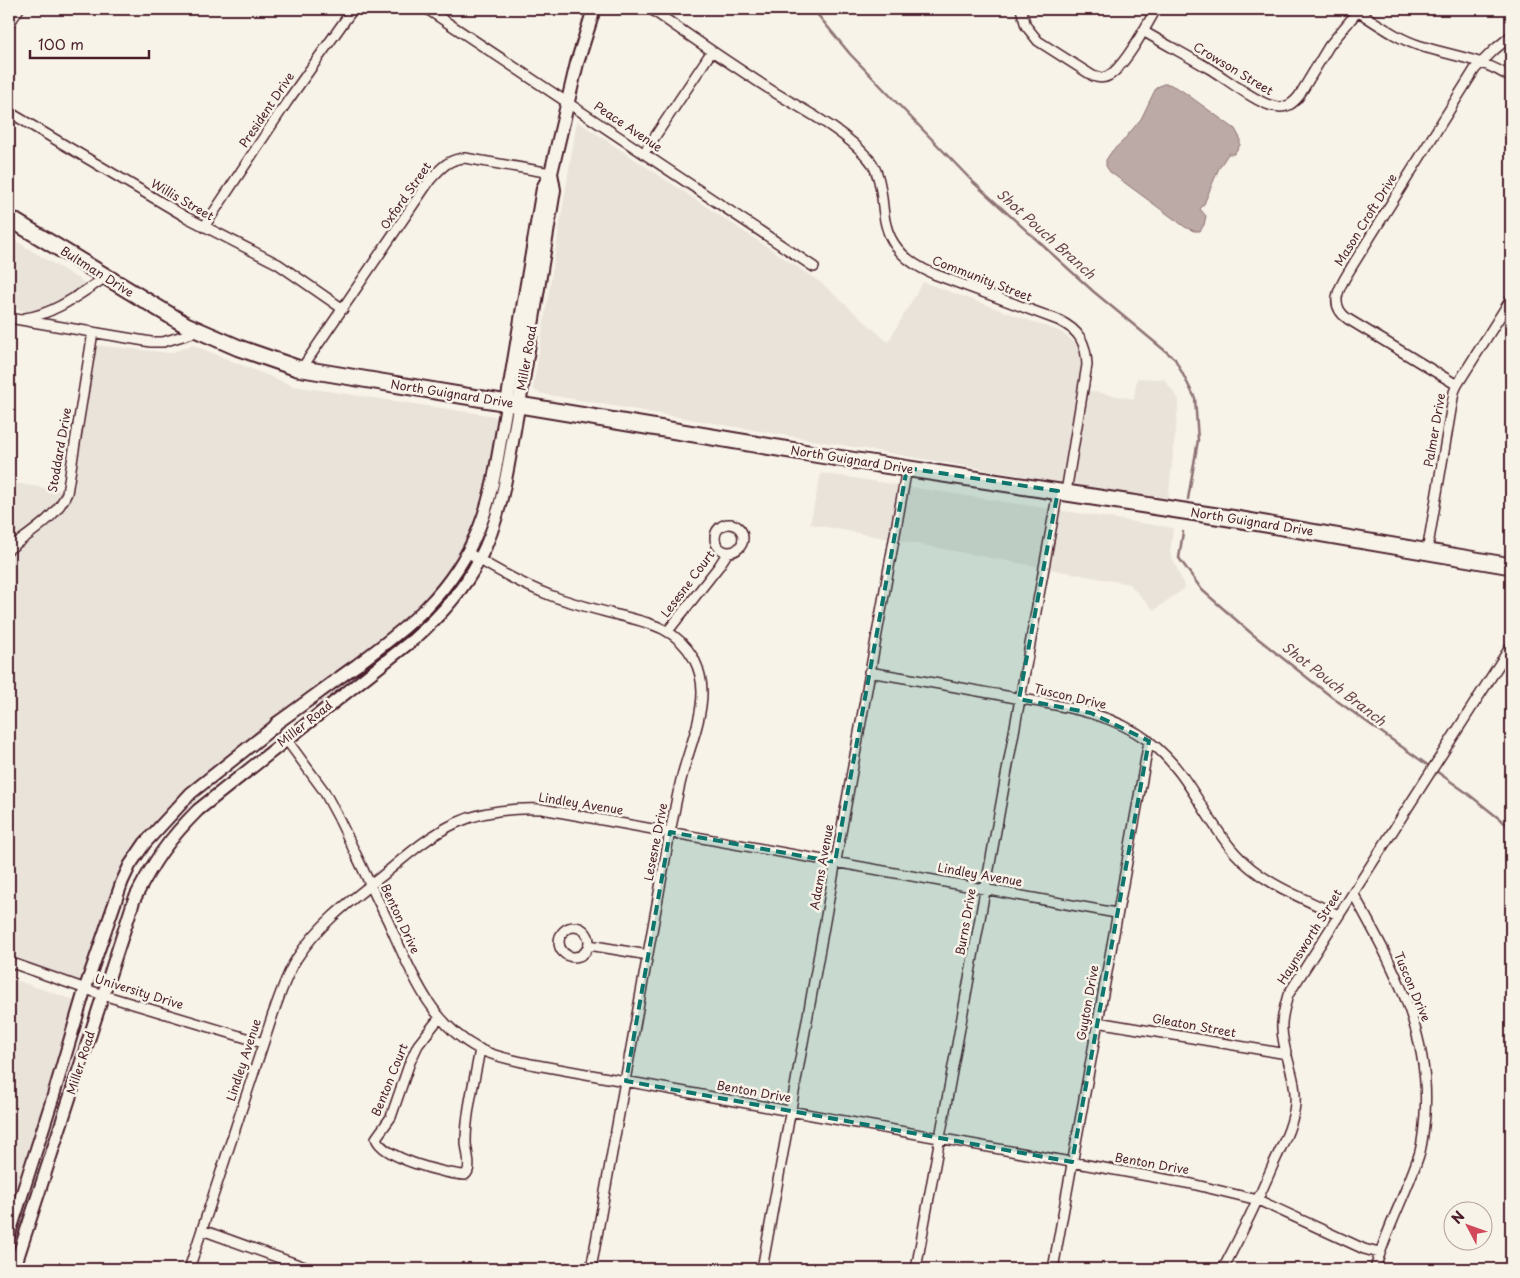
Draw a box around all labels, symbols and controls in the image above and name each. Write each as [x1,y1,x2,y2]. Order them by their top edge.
scale bar [30,28,149,60]
text: 100 m [38,32,84,55]
street label: Crowson Street [1190,37,1277,99]
street label: President Drive [234,68,298,151]
street label: Peace Avenue [591,97,667,156]
street label: Oxford Street [375,158,435,233]
street label: Mason Croft Drive [1329,170,1401,269]
street label: Willis Street [148,174,217,225]
water label: Shot Pouch Branch [992,184,1101,284]
street label: Bultman Drive [57,241,138,301]
street label: Community Street [930,251,1035,305]
street label: Miller Road [511,324,541,392]
street label: North Guignard Drive [389,374,515,412]
street label: Palmer Drive [1419,392,1449,468]
street label: Stoddard Drive [43,406,75,494]
street label: North Guignard Drive [789,440,915,478]
street label: North Guignard Drive [1189,502,1315,540]
street label: Lesesne Court [656,546,718,621]
water label: Shot Pouch Branch [1278,636,1391,731]
street label: Tuscon Drive [1032,679,1108,713]
street label: Miller Road [273,696,336,751]
street label: Lindley Avenue [537,787,625,819]
street label: Lesesne Drive [639,801,671,882]
street label: Adams Avenue [805,822,837,911]
street label: Lindley Avenue [936,858,1024,890]
street label: Benton Drive [377,881,425,956]
street label: Haynsworth Street [1272,885,1346,988]
street label: Burns Drive [950,887,980,957]
street label: Tuscon Drive [1390,949,1436,1024]
street label: Guyton Drive [1072,964,1103,1042]
street label: University Drive [93,969,186,1013]
street label: Gleaton Street [1151,1009,1237,1041]
street label: Lindley Avenue [221,1016,265,1103]
street label: Miller Road [61,1029,99,1097]
street label: Benton Court [366,1040,412,1119]
street label: Benton Drive [716,1076,793,1106]
street label: Benton Drive [1114,1148,1191,1178]
north arrow [1442,1200,1492,1250]
text: N [1446,1206,1469,1228]

